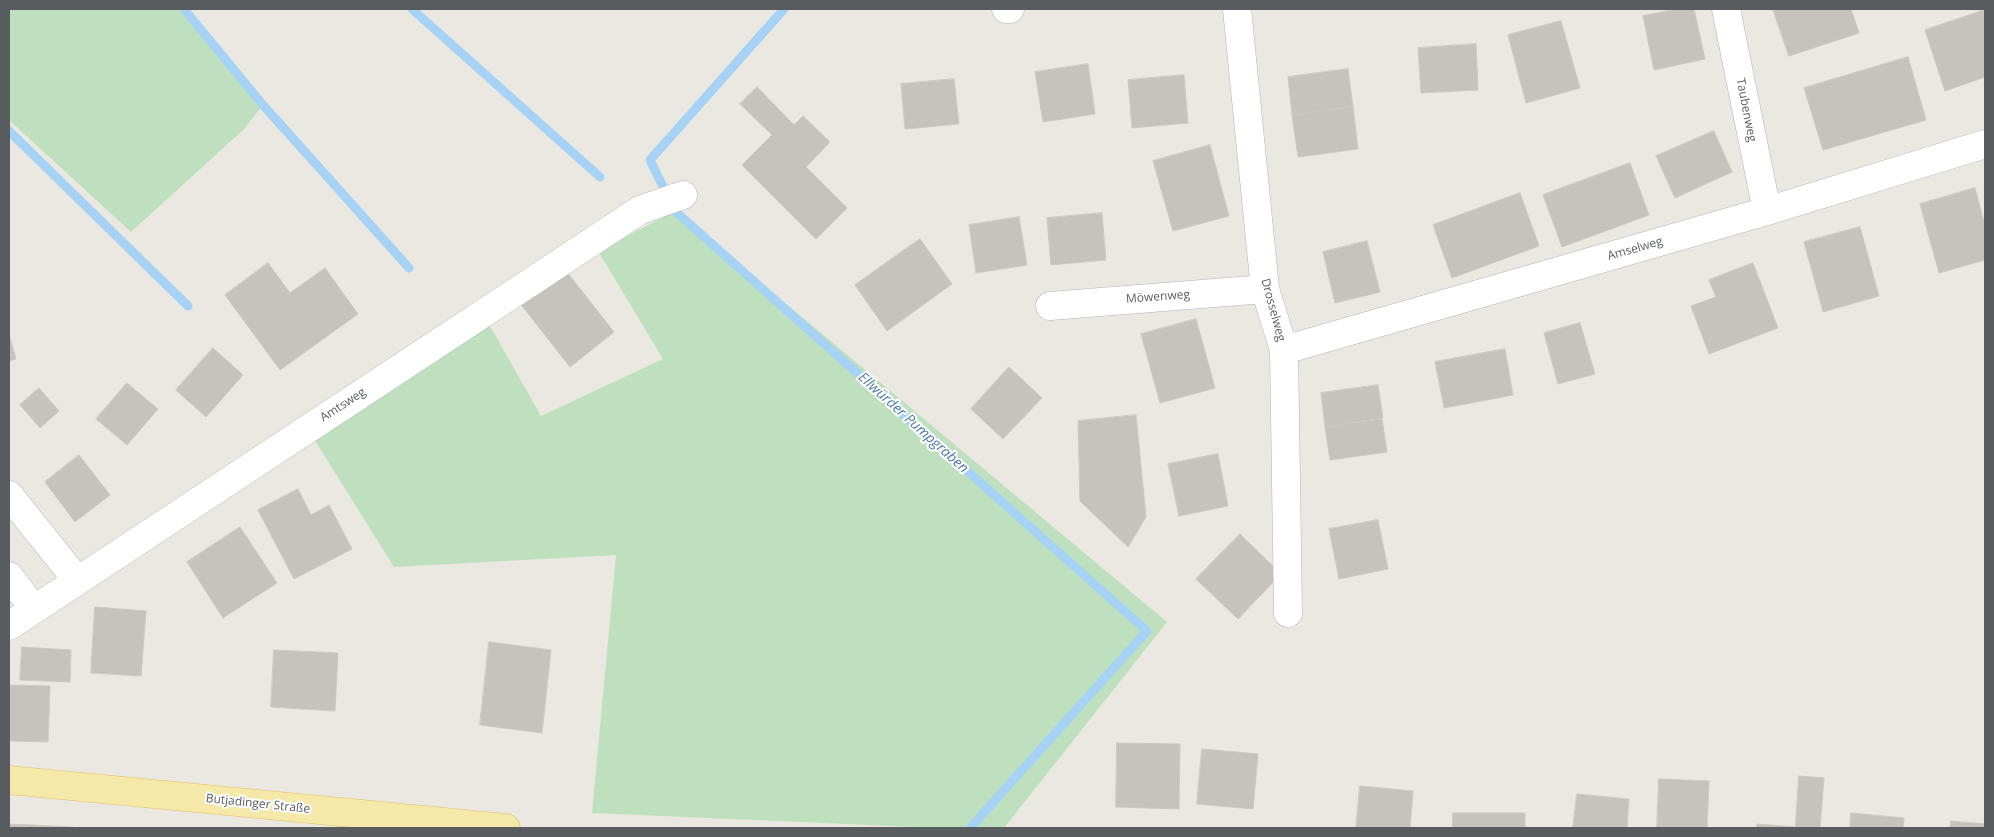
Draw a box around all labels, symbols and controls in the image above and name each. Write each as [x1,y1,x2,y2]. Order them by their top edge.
street label: Taubenweg [1733,77,1759,143]
street label: Amselweg [1606,234,1664,264]
street label: Drosselweg [1258,277,1288,343]
street label: Möwenweg [1126,288,1190,306]
water label: Ellwürder Pumpgraben [855,369,971,477]
street label: Amtsweg [318,385,368,425]
street label: Butjadinger Straße [205,791,311,817]

